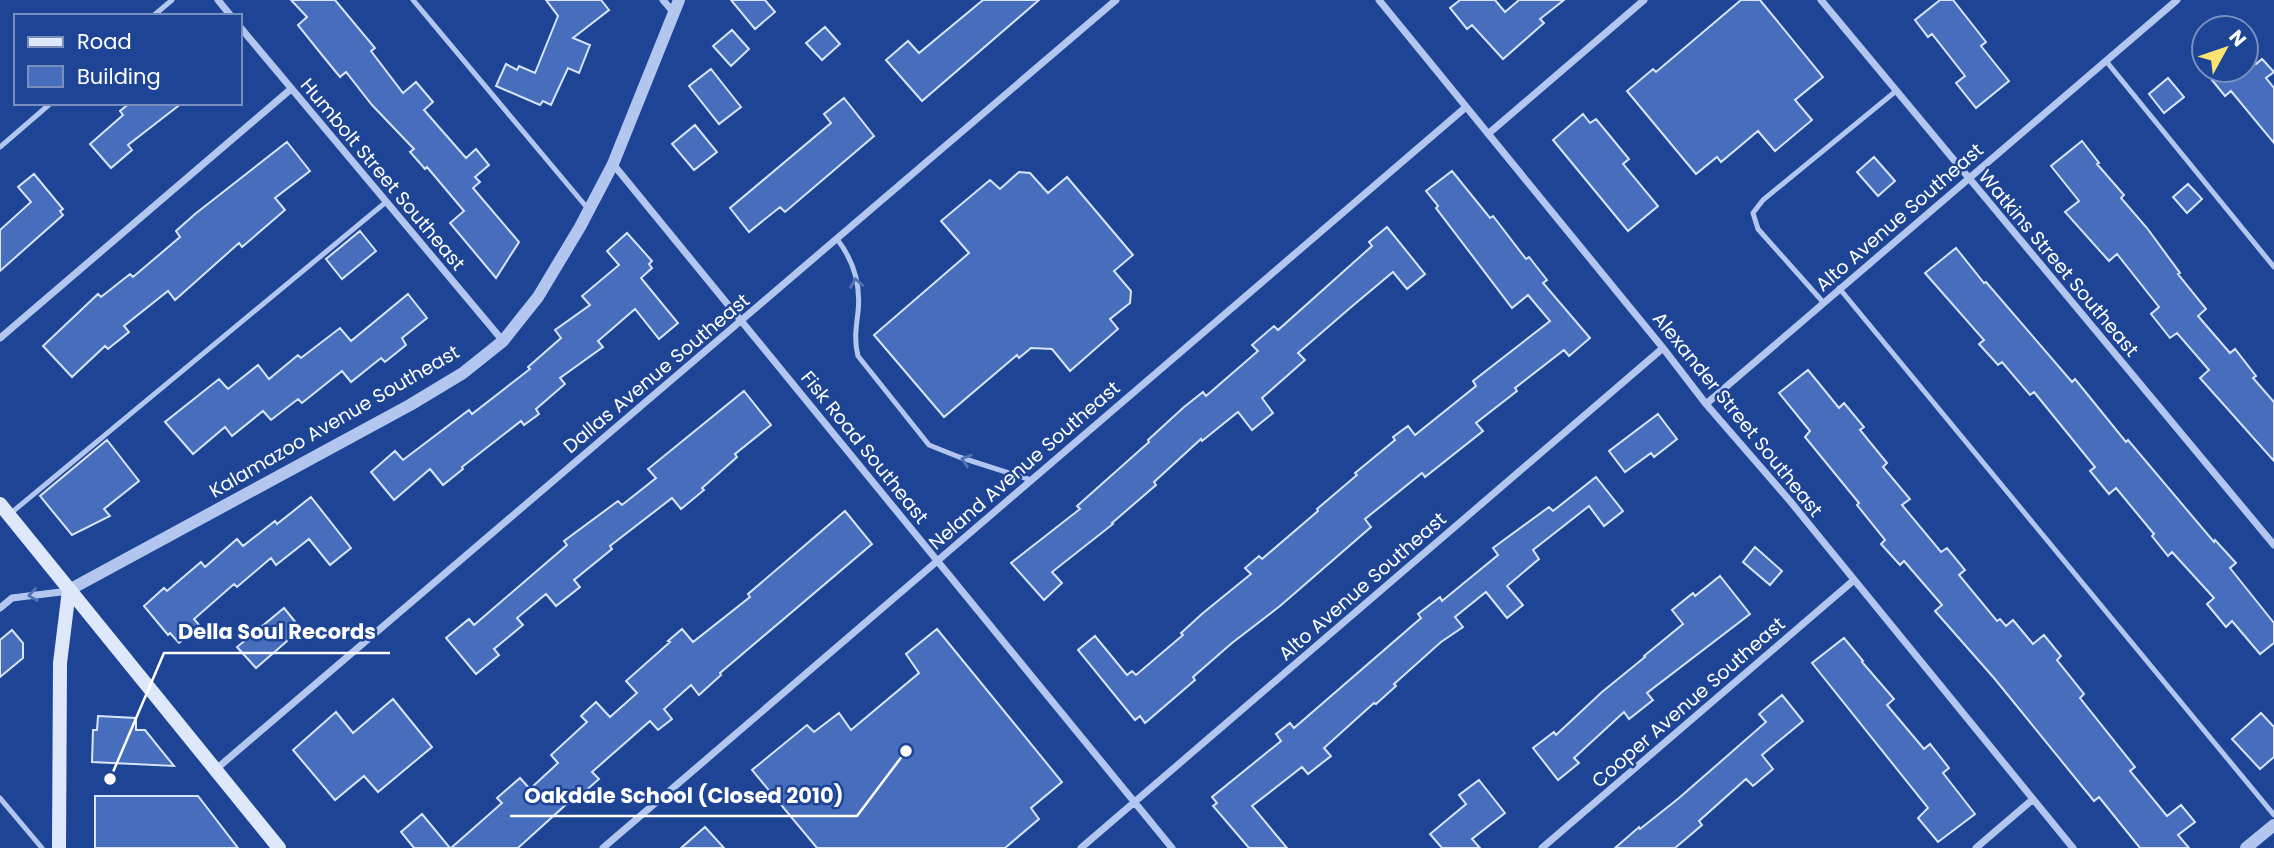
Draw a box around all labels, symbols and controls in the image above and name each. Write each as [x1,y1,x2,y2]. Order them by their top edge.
legend [14,14,242,105]
north arrow [2190,14,2260,84]
text: N [2223,24,2253,53]
text: Road [77,27,132,56]
text: Building [77,62,161,91]
street label: Humbolt Street Southeast [294,72,471,276]
street label: Alto Avenue Southeast [1810,137,1989,298]
street label: Watkins Street Southeast [1972,164,2145,363]
one-way arrow [849,277,864,289]
street label: Dallas Avenue Southeast [557,287,755,460]
street label: Alexander Street Southeast [1646,306,1829,523]
street label: Kalamazoo Avenue Southeast [204,339,464,504]
street label: Fisk Road Southeast [794,365,935,530]
street label: Neland Avenue Southeast [923,375,1126,556]
one-way arrow [960,453,972,468]
street label: Alto Avenue Southeast [1273,506,1452,667]
one-way arrow [27,587,39,602]
callout: Della Soul Records [164,611,390,653]
street label: Cooper Avenue Southeast [1586,611,1791,794]
text: Della Soul Records [178,617,376,646]
callout: Oakdale School (Closed 2010) [510,774,857,816]
text: Oakdale School (Closed 2010) [524,781,844,810]

